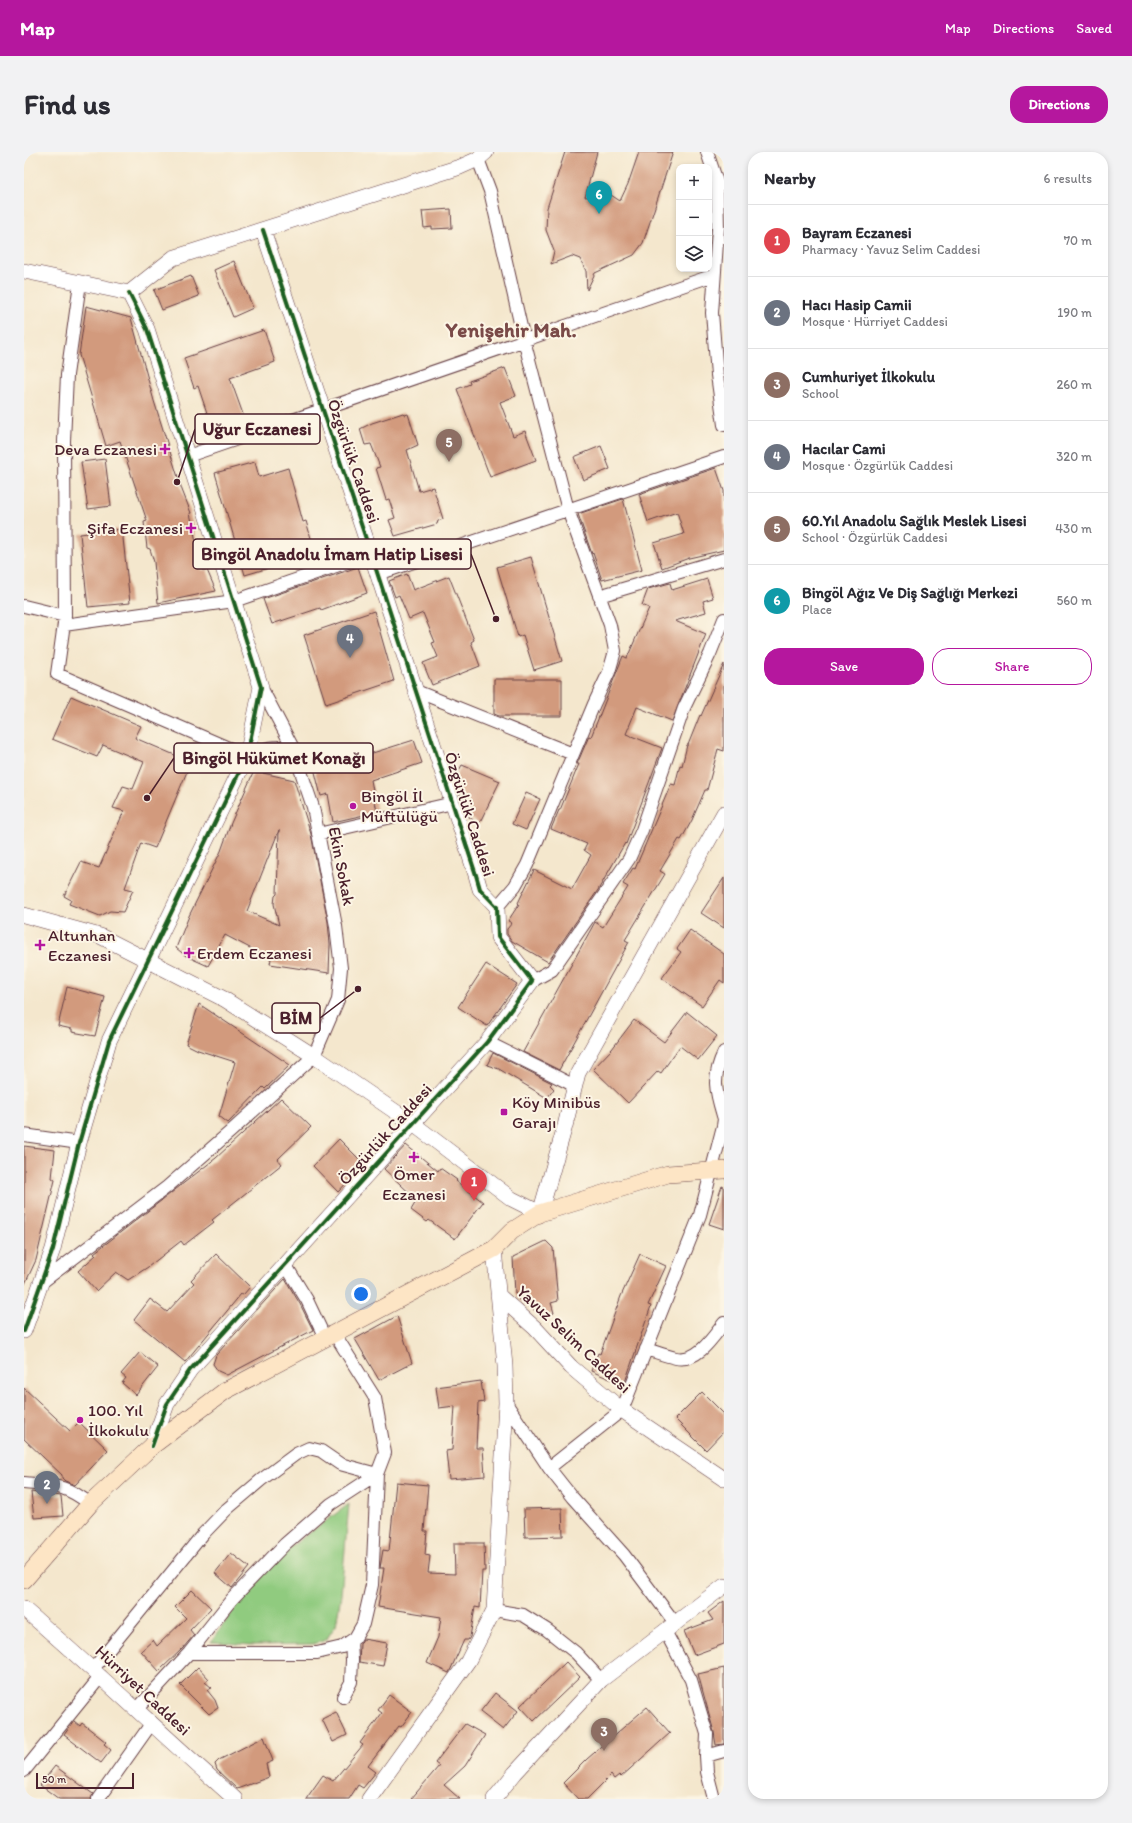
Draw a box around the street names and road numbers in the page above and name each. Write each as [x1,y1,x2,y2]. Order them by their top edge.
street label: Özgürlük Caddesi [323,396,385,526]
street label: Özgürlük Caddesi [440,749,500,879]
street label: Ekin Sokak [325,825,359,907]
street label: Özgürlük Caddesi [334,1079,436,1189]
street label: Yavuz Selim Caddesi [513,1281,635,1397]
street label: Hürriyet Caddesi [91,1641,195,1739]

